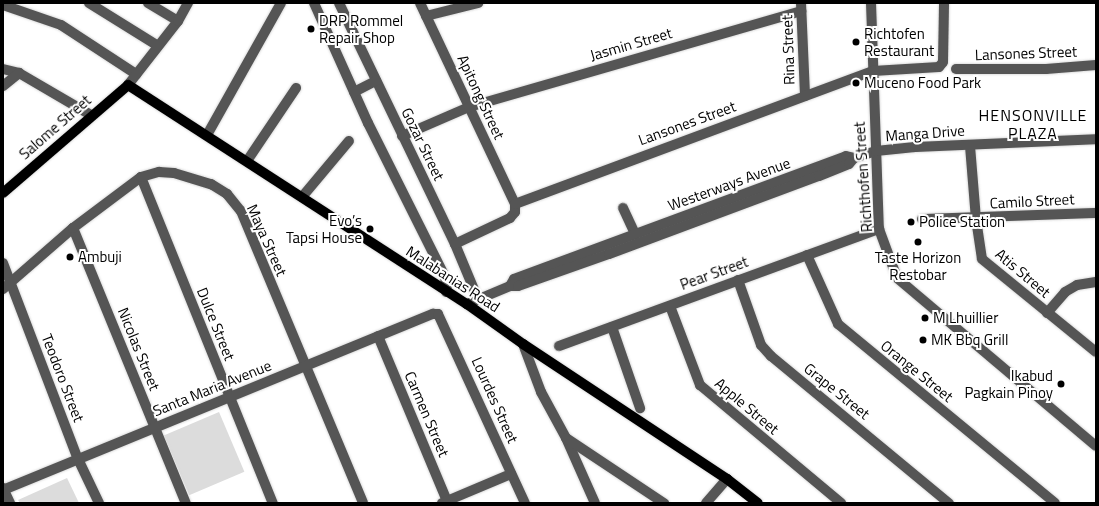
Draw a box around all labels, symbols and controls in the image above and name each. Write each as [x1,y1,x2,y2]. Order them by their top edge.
place label: DRP Rommel Repair Shop [319,11,403,46]
street label: Rina Street [778,15,798,85]
marker: DRP Rommel Repair Shop [306,24,316,34]
street label: Jasmin Street [588,24,674,64]
place label: Richtofen Restaurant [864,24,934,59]
marker: Richtofen Restaurant [851,37,861,47]
street label: Lansones Street [975,42,1077,64]
street label: Apitong Street [454,52,508,142]
place label: Muceno Food Park [864,74,981,92]
marker: Muceno Food Park [851,78,861,88]
street label: Salome Street [15,91,95,163]
street label: Lansones Street [636,97,738,149]
street label: Gozar Street [398,105,448,183]
district label: HENSONVILLE PLAZA [979,105,1087,143]
street label: Richthofen Street [850,121,876,233]
street label: Manga Drive [885,121,965,145]
street label: Westerways Avenue [665,154,793,214]
street label: Camilo Street [989,190,1075,212]
street label: Maya Street [243,201,291,279]
place label: Evo’s Tapsi House [286,211,362,246]
place label: Police Station [919,213,1005,231]
marker: Police Station [906,217,916,227]
marker: Evo’s Tapsi House [365,224,375,234]
marker: Taste Horizon Restobar [913,237,923,247]
street label: Malabanias Road [403,242,503,316]
street label: Atis Street [992,245,1054,301]
place label: Ambuji [78,248,122,266]
place label: Taste Horizon Restobar [875,248,961,283]
marker: Ambuji [65,252,75,262]
street label: Pear Street [678,252,750,294]
street label: Dulce Street [193,285,239,363]
street label: Nicolas Street [114,305,164,393]
place label: M Lhuillier [933,309,998,327]
marker: M Lhuillier [920,313,930,323]
street label: Teodoro Street [38,331,88,425]
place label: MK Bbq Grill [931,331,1008,349]
marker: MK Bbq Grill [918,335,928,345]
street label: Orange Street [877,336,957,406]
street label: Lourdes Street [468,354,522,446]
street label: Santa Maria Avenue [150,356,274,420]
street label: Grape Street [800,359,874,423]
place label: Ikabud Pagkain Pinoy [964,366,1053,401]
street label: Carmen Street [401,369,453,459]
street label: Apple Street [711,374,783,438]
marker: Ikabud Pagkain Pinoy [1056,379,1066,389]

